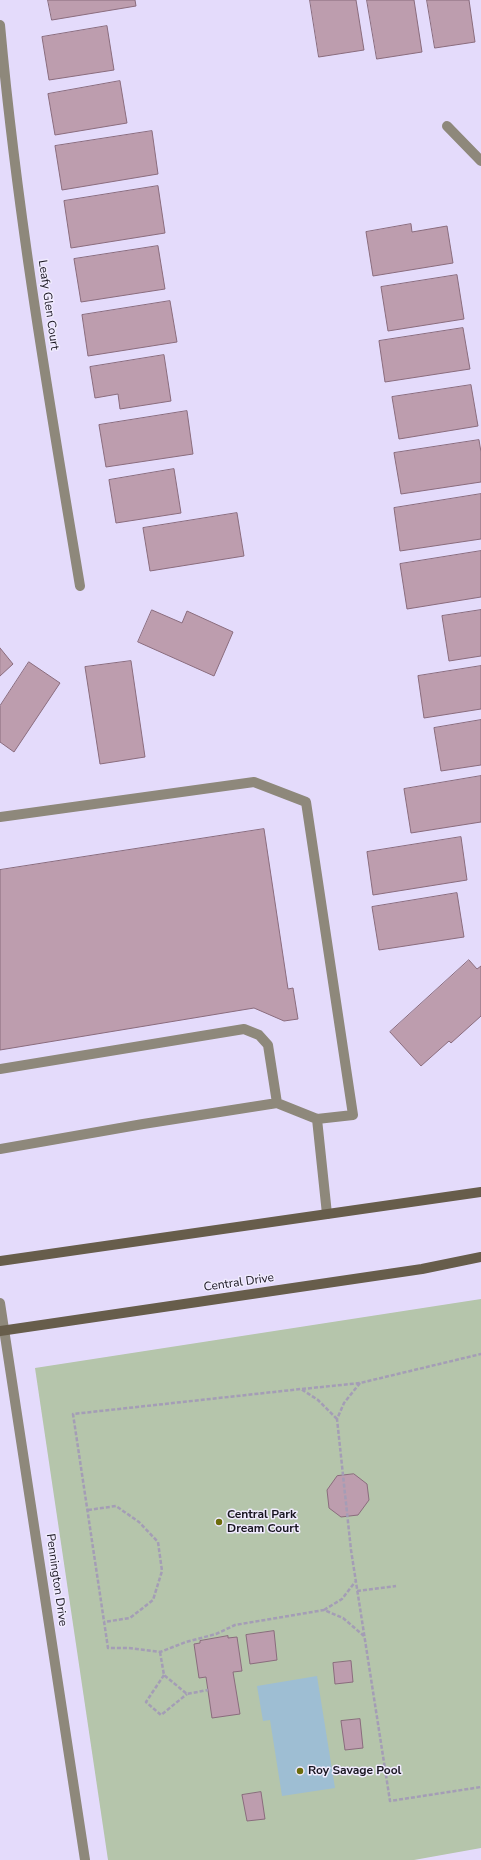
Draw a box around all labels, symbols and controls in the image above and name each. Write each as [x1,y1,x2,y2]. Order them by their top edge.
street label: Leafy Glen Court [35,259,61,351]
street label: Central Drive [203,1271,275,1295]
place label: Central Park Dream Court [227,1508,299,1536]
marker: Central Park Dream Court [214,1517,224,1527]
street label: Pennington Drive [42,1533,70,1627]
place label: Roy Savage Pool [308,1764,401,1778]
marker: Roy Savage Pool [295,1766,305,1776]

